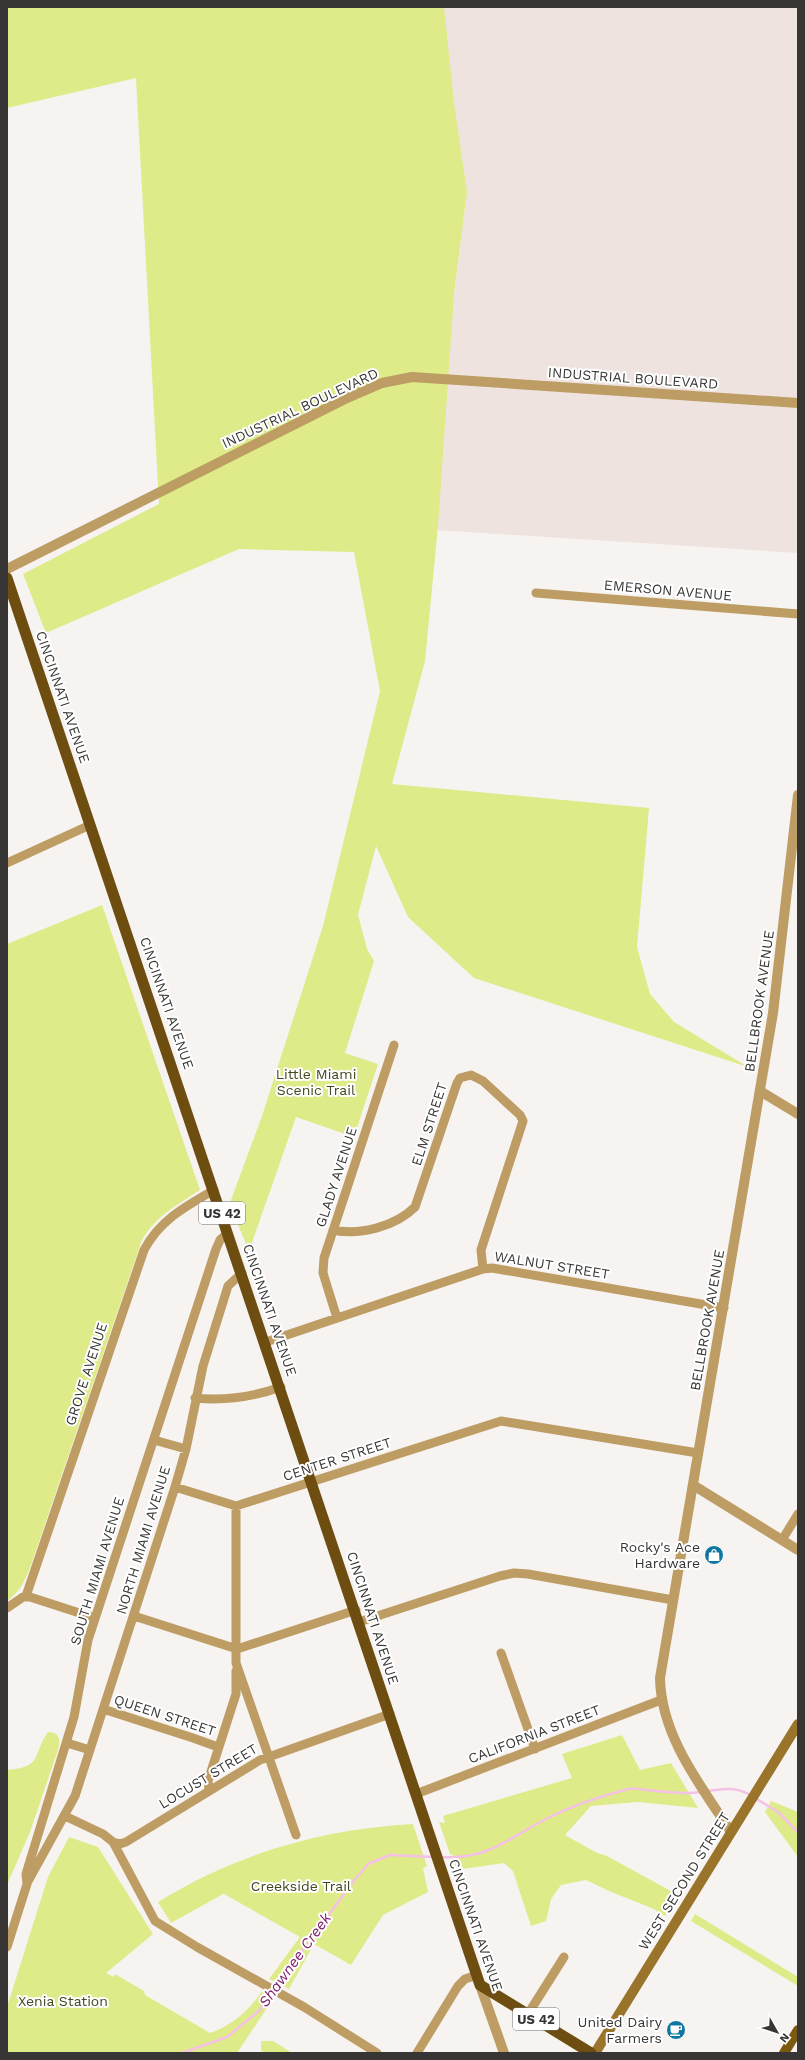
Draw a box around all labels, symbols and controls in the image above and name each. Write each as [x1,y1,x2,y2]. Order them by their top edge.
street label: INDUSTRIAL BOULEVARD [547,364,719,392]
street label: INDUSTRIAL BOULEVARD [219,365,381,451]
street label: EMERSON AVENUE [603,576,733,604]
street label: CINCINNATI AVENUE [33,629,93,765]
street label: BELLBROOK AVENUE [741,929,777,1073]
street label: CINCINNATI AVENUE [137,935,197,1071]
park label: Little Miami Scenic Trail [276,1066,356,1098]
street label: ELM STREET [408,1080,450,1168]
street label: GLADY AVENUE [312,1125,360,1229]
road number: US 42 [199,1202,245,1224]
street label: CINCINNATI AVENUE [240,1242,300,1378]
street label: WALNUT STREET [493,1248,611,1282]
street label: BELLBROOK AVENUE [687,1248,727,1392]
street label: GROVE AVENUE [62,1320,110,1428]
street label: CENTER STREET [281,1434,394,1484]
street label: NORTH MIAMI AVENUE [113,1464,173,1616]
street label: SOUTH MIAMI AVENUE [67,1495,127,1647]
place label: Rocky's Ace Hardware [620,1539,700,1571]
shop icon: Rocky's Ace Hardware [703,1544,725,1566]
street label: CINCINNATI AVENUE [344,1550,402,1686]
street label: QUEEN STREET [112,1691,218,1739]
street label: CALIFORNIA STREET [466,1701,603,1767]
street label: LOCUST STREET [156,1740,261,1812]
street label: WEST SECOND STREET [635,1809,733,1953]
street label: CINCINNATI AVENUE [446,1857,506,1993]
park label: Creekside Trail [251,1878,352,1894]
water label: Shawnee Creek [255,1909,336,2011]
park label: Xenia Station [18,1993,108,2009]
road number: US 42 [513,2008,559,2030]
north arrow [757,2012,797,2052]
place label: United Dairy Farmers [578,2014,663,2046]
cafe icon: United Dairy Farmers [665,2019,687,2041]
text: N [777,2031,792,2045]

